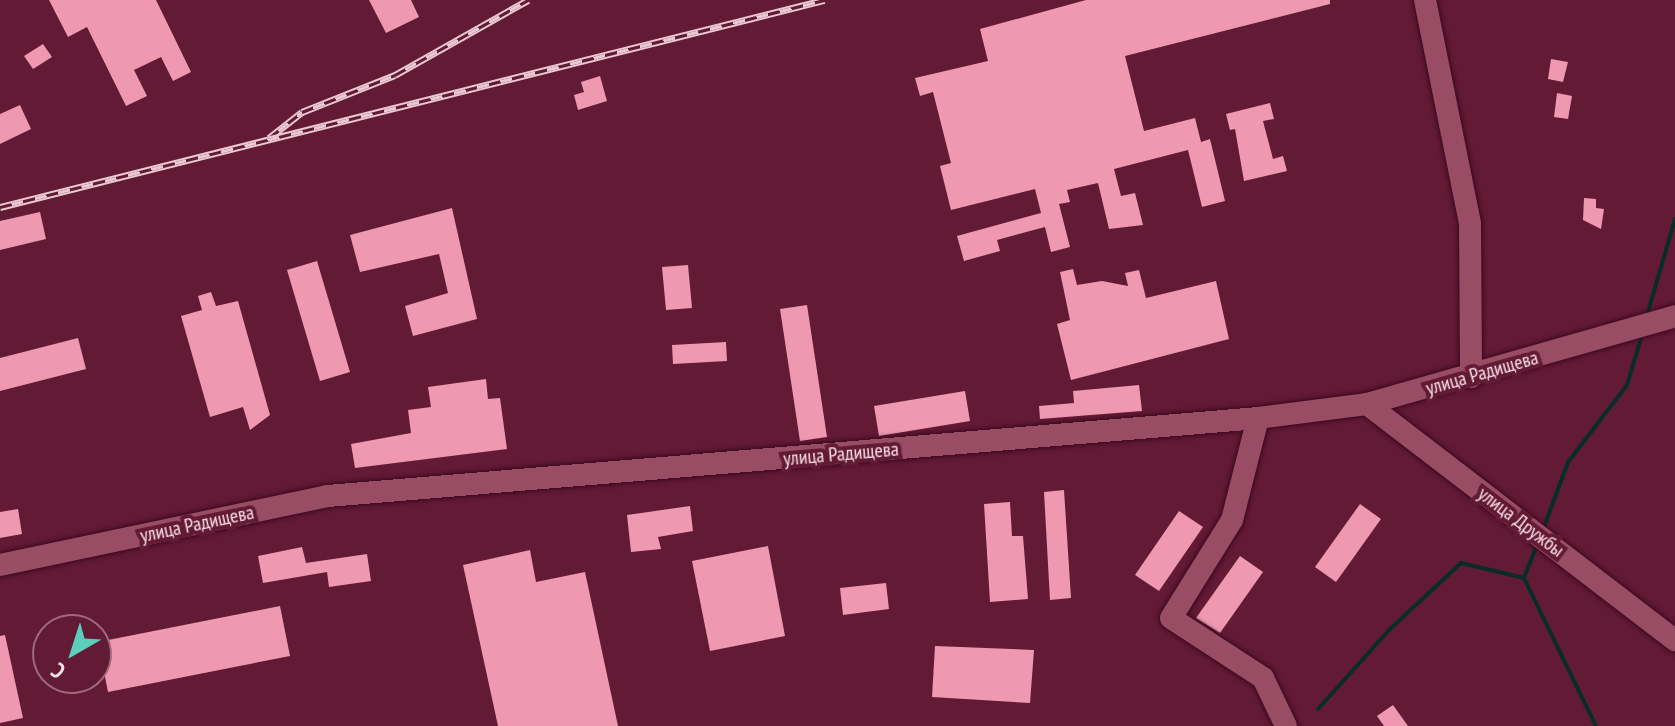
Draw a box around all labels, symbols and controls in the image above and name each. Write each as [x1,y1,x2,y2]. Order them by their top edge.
street label: улица Радищева [1423,345,1541,401]
street label: улица Радищева [782,437,900,471]
street label: улица Дружбы [1473,482,1569,562]
street label: улица Радищева [138,500,256,548]
north arrow [32,614,112,694]
text: С [45,657,71,685]

